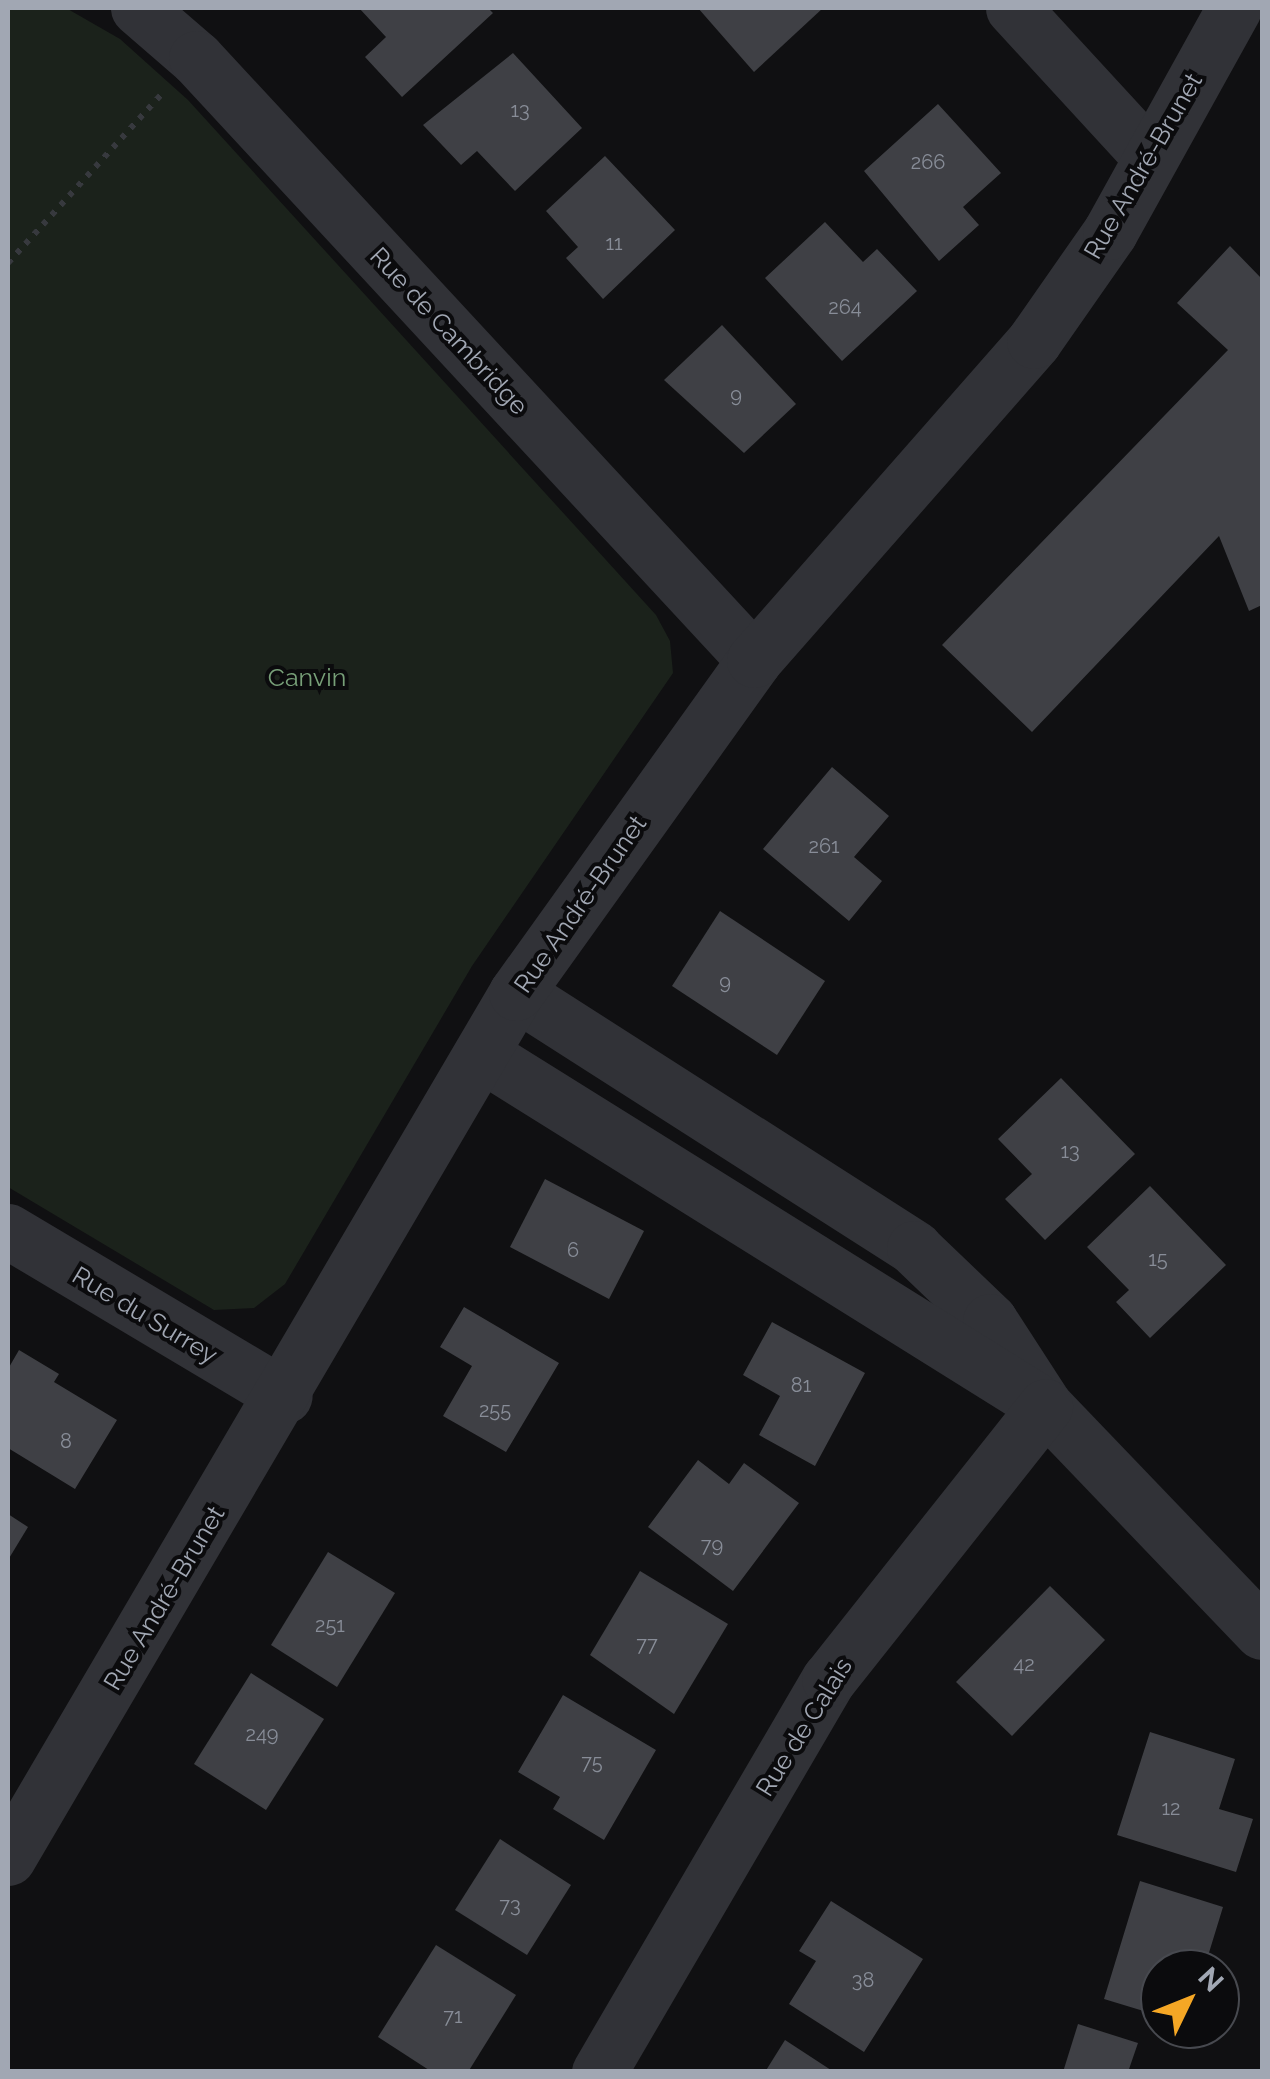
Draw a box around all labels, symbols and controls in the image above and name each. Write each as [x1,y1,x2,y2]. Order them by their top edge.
street label: Rue André-Brunet [1077,67,1209,265]
house number: 13 [510,98,530,122]
house number: 266 [911,150,945,174]
house number: 11 [605,231,623,255]
street label: Rue de Cambridge [364,241,534,421]
house number: 264 [828,295,862,319]
house number: 9 [730,383,742,407]
park label: Canvin [268,662,346,692]
street label: Rue André-Brunet [507,809,653,999]
house number: 261 [808,834,840,858]
house number: 9 [719,970,731,994]
house number: 13 [1060,1139,1080,1163]
house number: 6 [567,1238,579,1262]
house number: 15 [1148,1247,1168,1271]
street label: Rue du Surrey [67,1260,223,1370]
house number: 81 [791,1373,811,1397]
house number: 255 [479,1398,511,1422]
house number: 8 [60,1429,72,1453]
street label: Rue André-Brunet [97,1500,231,1696]
house number: 79 [701,1533,723,1557]
house number: 251 [315,1613,345,1637]
house number: 77 [636,1632,658,1656]
street label: Rue de Calais [750,1652,858,1802]
house number: 42 [1013,1652,1035,1676]
house number: 249 [245,1722,279,1746]
house number: 75 [581,1750,603,1774]
house number: 12 [1162,1796,1180,1820]
house number: 73 [499,1893,521,1917]
north arrow [1140,1949,1240,2049]
text: N [1191,1960,1230,1999]
house number: 38 [852,1968,874,1992]
house number: 71 [443,2004,463,2028]

